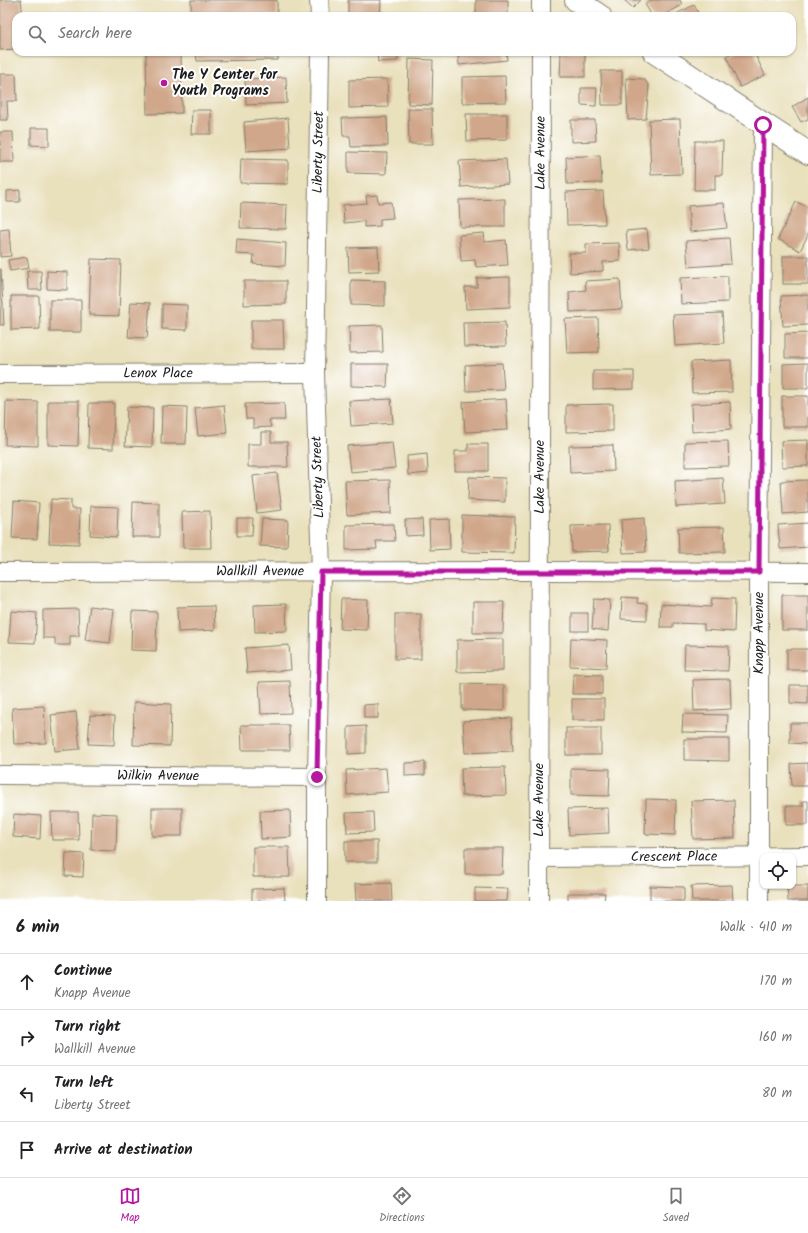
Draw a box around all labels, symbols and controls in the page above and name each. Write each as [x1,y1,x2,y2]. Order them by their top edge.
search box [12,12,796,56]
text: Search here [58,22,132,46]
icon: search [26,23,48,45]
place label: The Y Center for Youth Programs [172,64,278,102]
marker: The Y Center for Youth Programs [159,78,169,88]
street label: Liberty Street [307,110,330,194]
street label: Lake Avenue [530,115,552,190]
route start [754,116,772,134]
street label: Lenox Place [123,362,194,385]
street label: Liberty Street [306,435,330,519]
street label: Lake Avenue [529,439,551,514]
street label: Wallkill Avenue [216,560,305,583]
street label: Knapp Avenue [748,591,770,674]
street label: Lake Avenue [528,762,550,837]
street label: Wilkin Avenue [117,765,200,787]
route end [308,768,326,786]
street label: Crescent Place [631,846,718,868]
map controls [760,853,796,889]
button: locate [760,853,796,889]
text: 6 min [16,914,60,941]
text: Walk · 410 m [720,917,792,938]
text: Continue [54,959,112,983]
icon: ahead [16,971,38,993]
text: 170 m [760,971,792,992]
text: Knapp Avenue [54,983,131,1004]
text: Turn right [54,1015,121,1039]
icon: right [16,1027,38,1049]
text: 160 m [759,1027,792,1048]
text: Wallkill Avenue [54,1039,136,1060]
text: Turn left [54,1071,114,1095]
icon: left [16,1083,38,1105]
text: 80 m [762,1083,792,1104]
text: Liberty Street [54,1095,130,1116]
text: Arrive at destination [54,1138,193,1162]
icon: arrive [16,1139,38,1161]
tab: Map [119,1185,141,1227]
tab: Directions [379,1185,425,1227]
tab: Saved [663,1185,689,1227]

